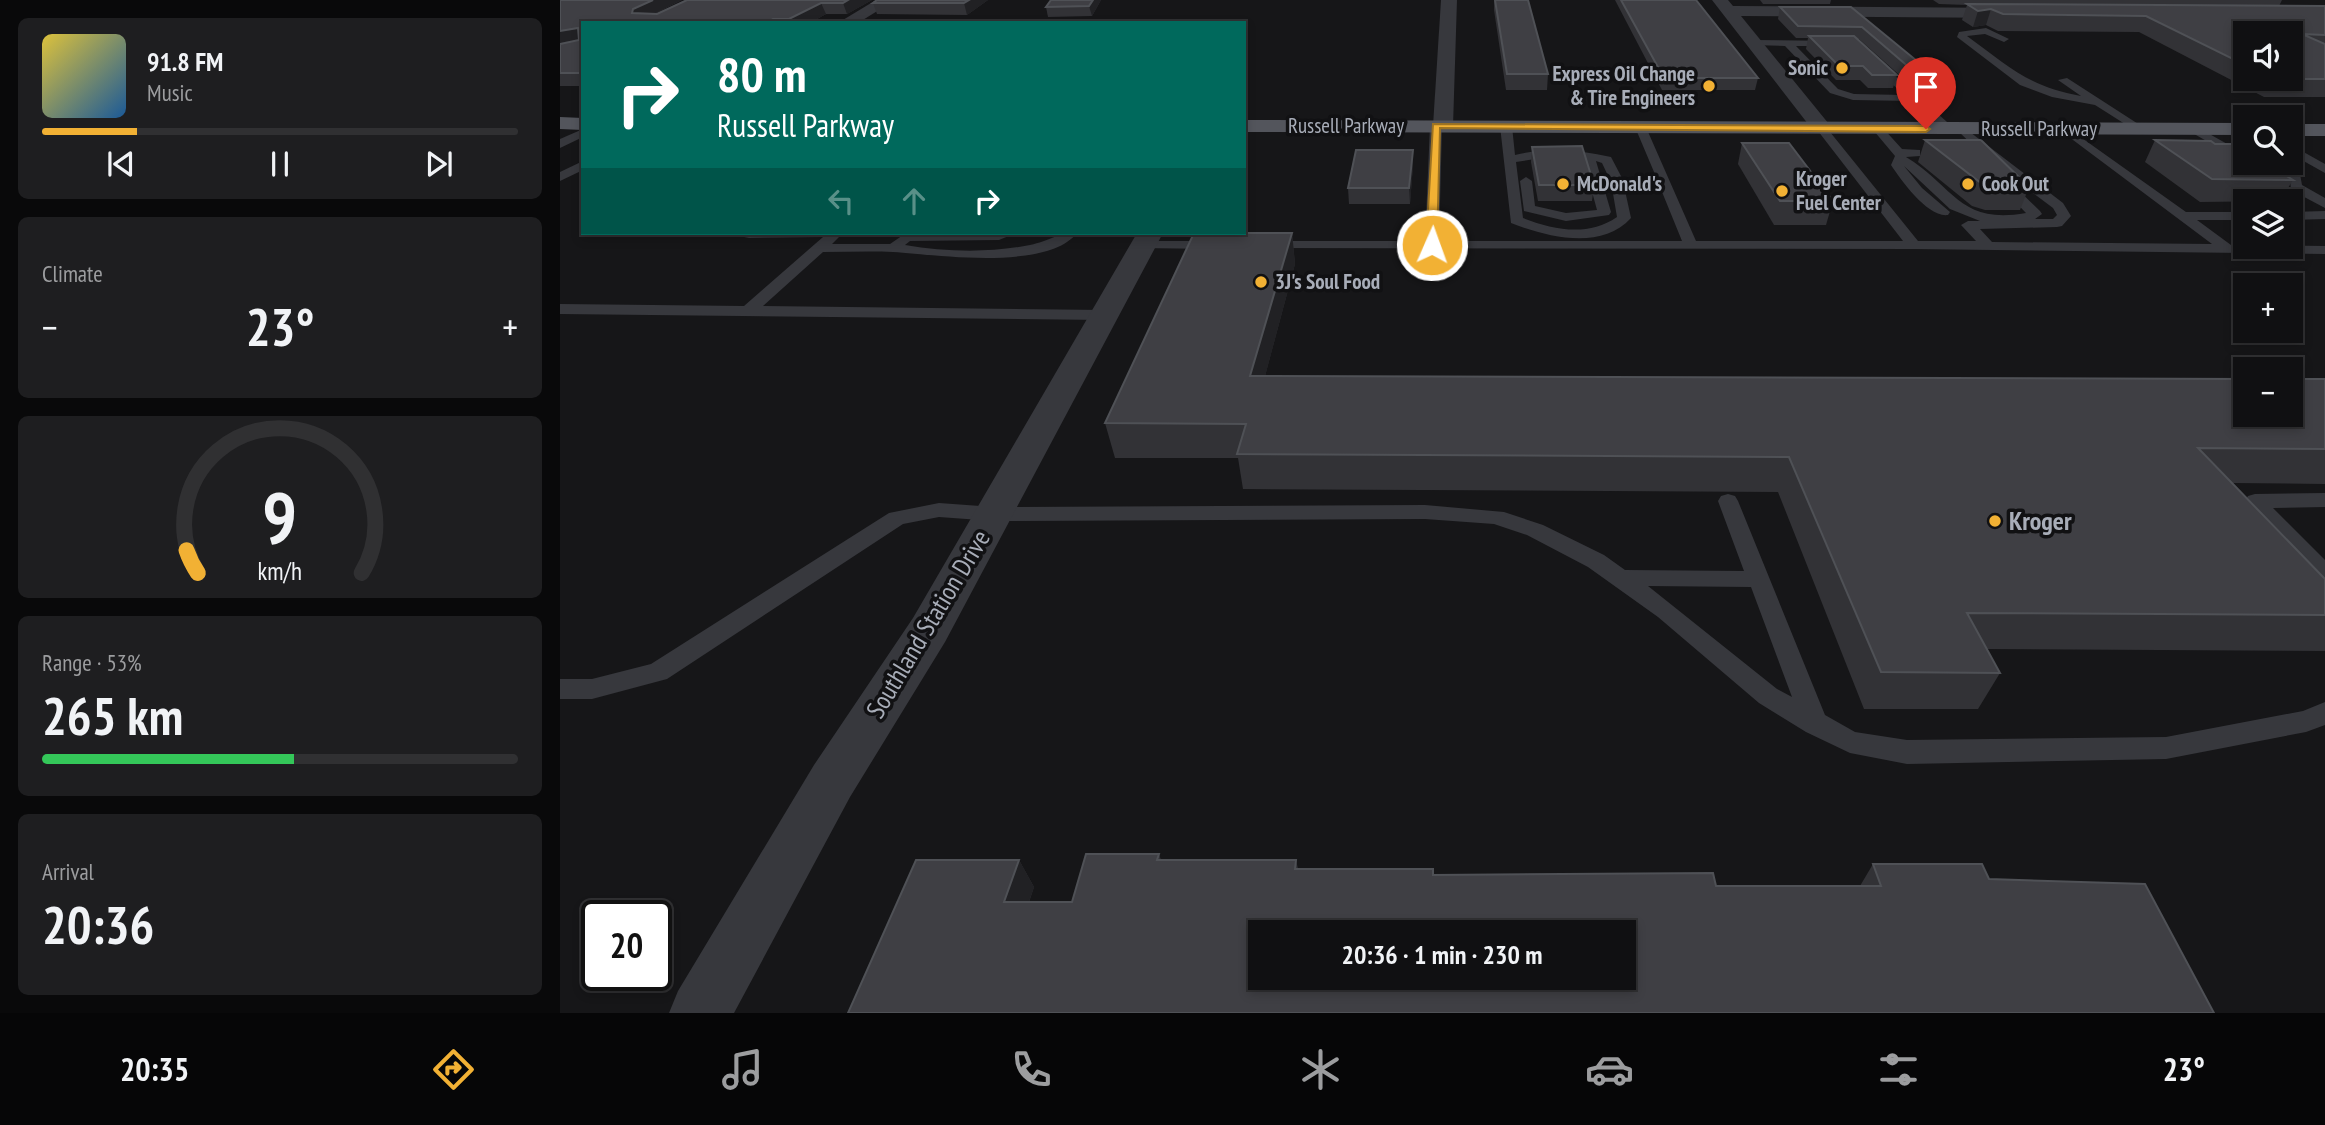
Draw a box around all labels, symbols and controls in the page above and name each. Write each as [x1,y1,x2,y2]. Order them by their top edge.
map controls [2233,21,2303,427]
button: sound [2233,21,2303,91]
text: 80 m [717,42,806,106]
text: 91.8 FM [147,45,223,78]
icon: right [602,49,693,140]
place label: Sonic [1788,54,1829,81]
pin [1896,57,1956,129]
place label: Express Oil Change & Tire Engineers [1553,60,1695,111]
marker: Sonic [1834,60,1850,76]
icon: arrive [1907,68,1945,106]
text: Music [147,78,193,107]
marker: Express Oil Change & Tire Engineers [1701,78,1717,94]
text: Russell Parkway [717,104,894,146]
button: search [2233,105,2303,175]
street label: Russell Parkway [1288,112,1404,139]
street label: Russell Parkway [1981,115,2097,142]
icon: previous [102,145,140,183]
icon: pause [261,145,299,183]
icon: next [420,145,458,183]
place label: Kroger Fuel Center [1796,165,1882,216]
place label: McDonald's [1577,170,1662,197]
place label: Cook Out [1982,170,2049,197]
marker: McDonald's [1555,176,1571,192]
marker: Cook Out [1960,176,1976,192]
icon: left [822,182,860,220]
icon: ahead [895,182,933,220]
icon: right [968,182,1006,220]
marker: Kroger Fuel Center [1774,183,1790,199]
button: layers [2233,189,2303,259]
position arrow [1395,208,1469,282]
text: Climate [42,259,103,288]
place label: 3J's Soul Food [1275,268,1380,295]
button: + [2233,273,2303,343]
marker: 3J's Soul Food [1253,274,1269,290]
text: 23° [246,293,314,360]
text: − [42,302,58,351]
text: + [502,302,518,351]
button: − [2233,357,2303,427]
text: 9 [263,469,297,563]
place label: Kroger [2009,504,2072,537]
marker: Kroger [1987,513,2003,529]
street label: Southland Station Drive [858,524,997,724]
text: km/h [258,554,302,586]
text: Range · 53% [42,648,142,677]
text: 265 km [42,682,183,749]
text: Arrival [42,857,94,886]
text: 20:36 [42,891,154,958]
speed limit sign: 20 [581,900,672,991]
text: 20:36 · 1 min · 230 m [1342,938,1542,971]
icon: directions [429,1045,478,1094]
icon: music [718,1045,767,1094]
icon: phone [1007,1045,1056,1094]
icon: climate [1296,1045,1345,1094]
icon: car [1585,1045,1634,1094]
icon: filters [1874,1045,1923,1094]
text: 20:35 [120,1048,189,1090]
text: 23° [2163,1048,2205,1090]

